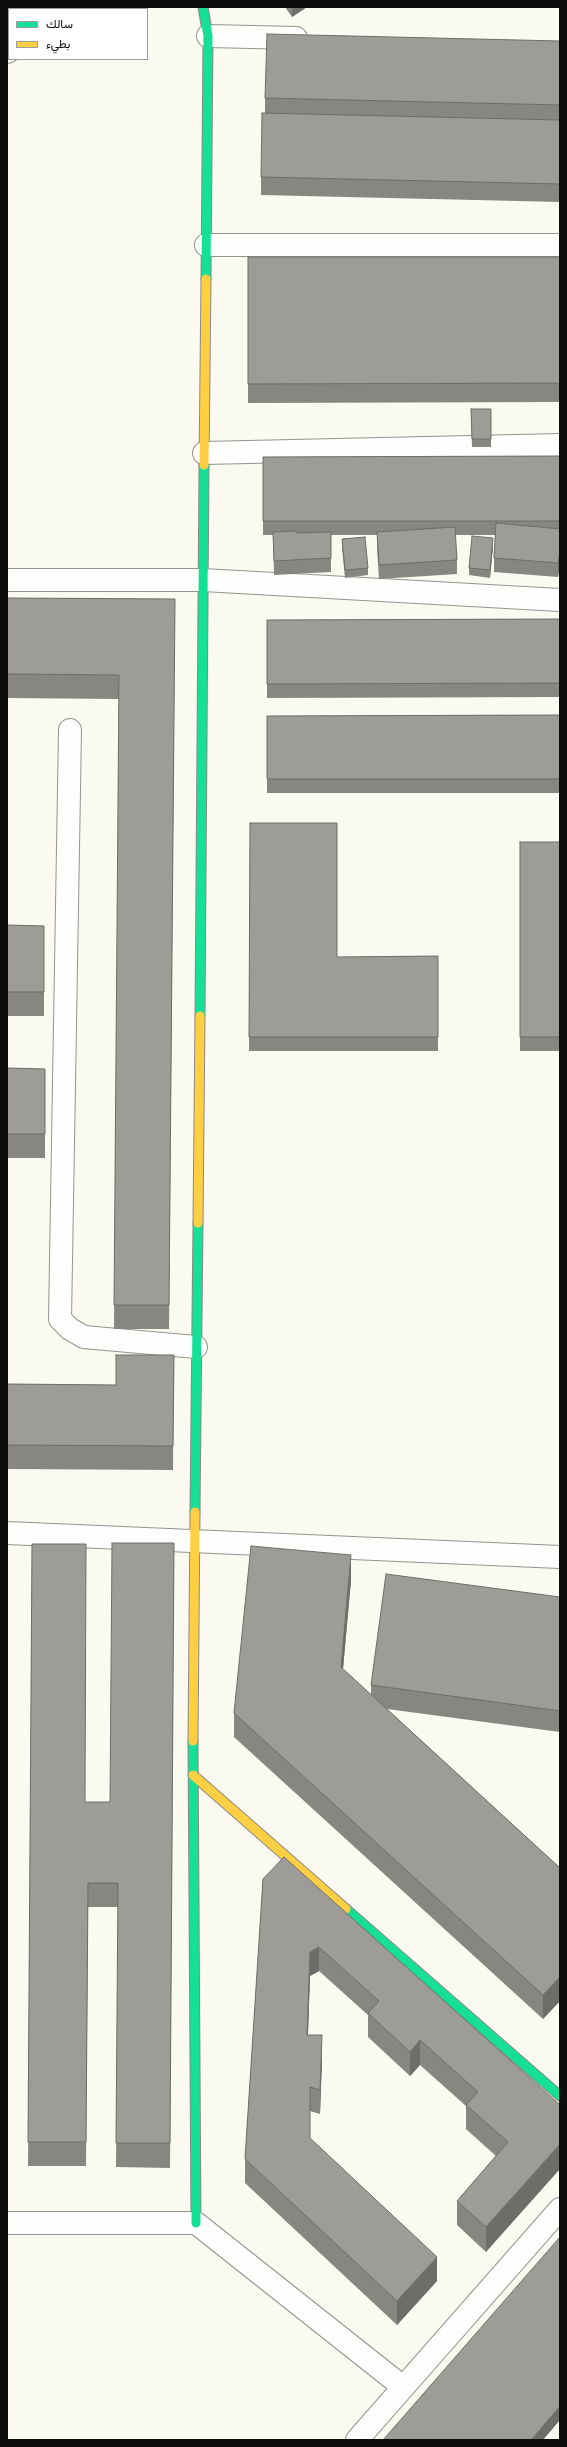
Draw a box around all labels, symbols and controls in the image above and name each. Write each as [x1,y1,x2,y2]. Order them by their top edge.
legend [8,8,148,60]
text: سالك [46,15,73,32]
text: بطيء [46,35,70,52]

